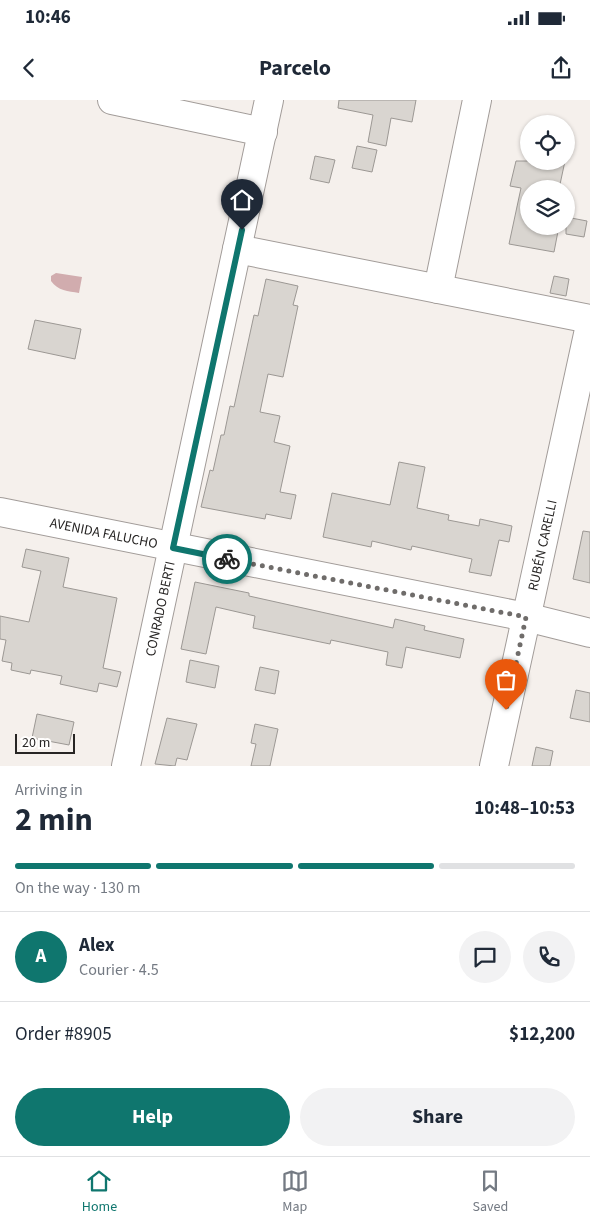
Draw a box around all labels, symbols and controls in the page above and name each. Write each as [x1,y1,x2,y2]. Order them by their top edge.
text: 10:46 [25,4,71,31]
text: Parcelo [259,52,331,84]
icon: back [15,54,43,82]
icon: share [547,54,575,82]
map controls [520,115,575,235]
button: locate [520,115,575,170]
pin [221,179,263,230]
button: layers [520,180,575,235]
icon: home [228,186,256,214]
street label: RUBÉN CARELLI [523,498,563,593]
street label: AVENIDA FALUCHO [48,513,159,554]
courier [202,534,252,584]
icon: bike [213,545,241,573]
street label: CONRADO BERTI [141,559,181,658]
pin [485,659,527,710]
icon: bag [492,666,520,694]
scale bar [15,731,75,754]
text: 20 m [22,733,50,753]
text: Arriving in [15,779,83,801]
text: 10:48–10:53 [474,795,575,822]
text: 2 min [15,797,93,843]
text: On the way · 130 m [15,877,140,899]
button: chat [459,931,511,983]
button: phone [523,931,575,983]
text: Alex [79,932,115,959]
text: A [36,943,46,970]
text: Courier · 4.5 [79,959,159,981]
text: Order #8905 [15,1021,112,1048]
text: $12,200 [509,1021,575,1048]
button: Help [15,1088,290,1146]
button: Share [300,1088,575,1146]
tab: Home [82,1167,117,1217]
tab: Map [281,1167,309,1217]
tab: Saved [472,1167,508,1217]

